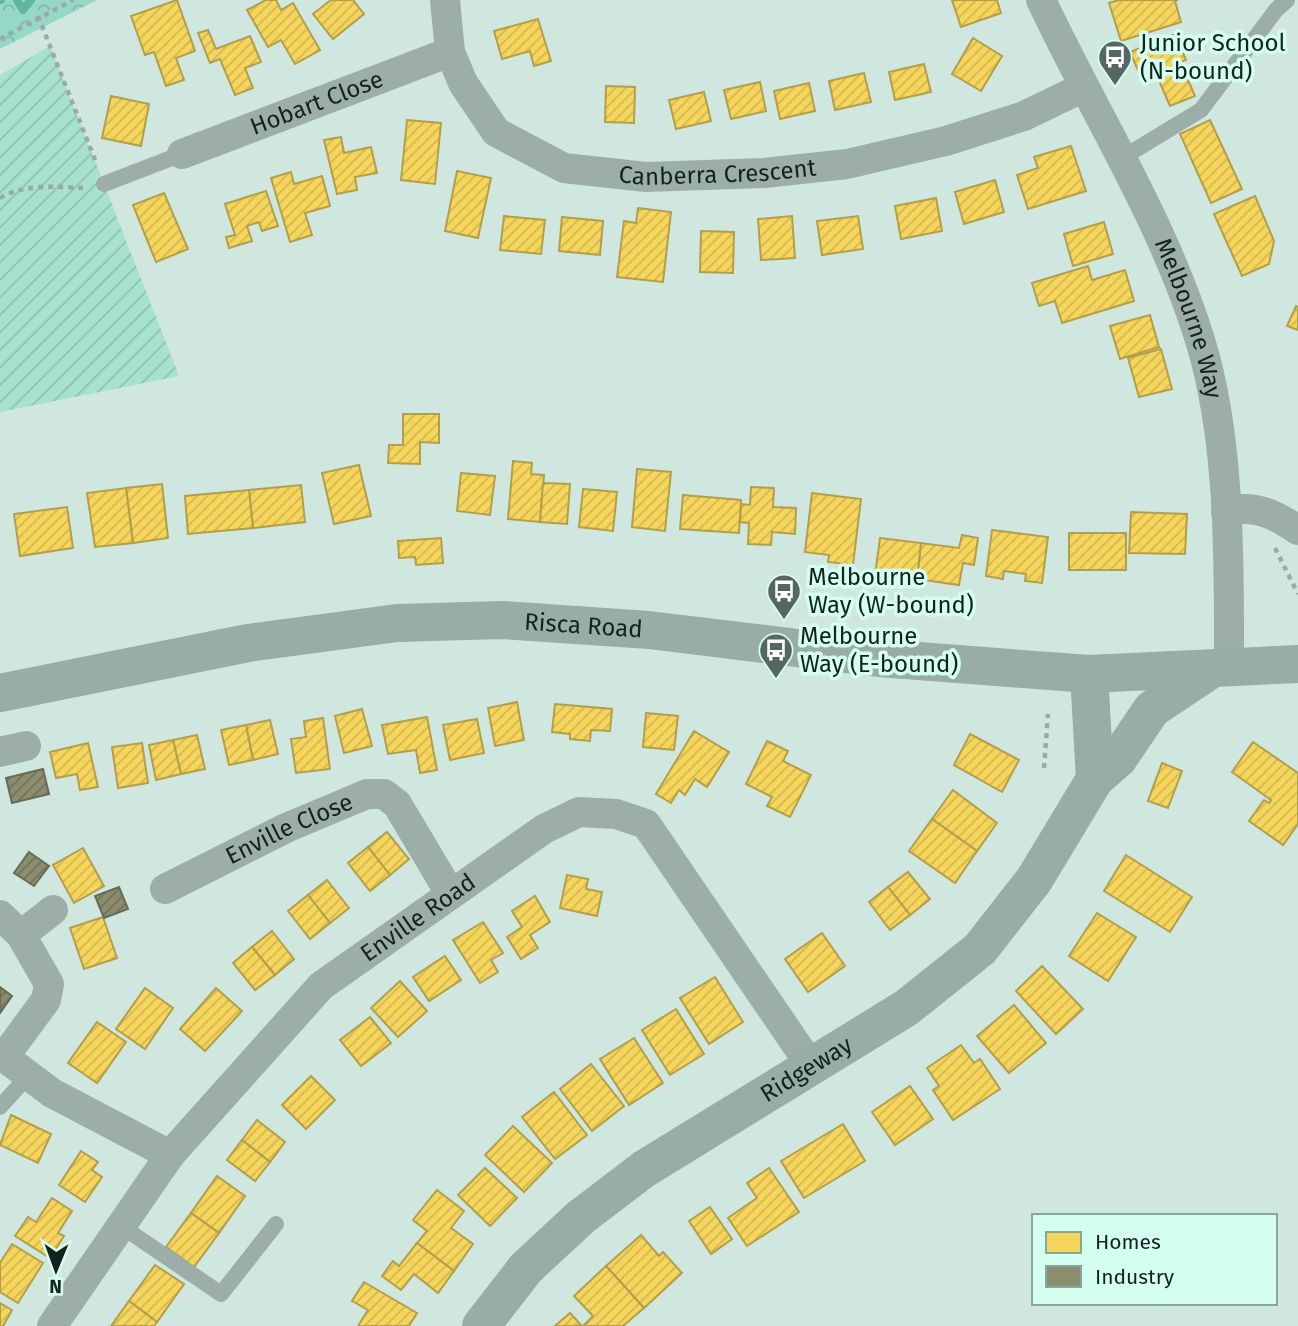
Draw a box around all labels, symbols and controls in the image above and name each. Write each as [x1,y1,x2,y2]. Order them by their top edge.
place label: Junior School (N-bound) [1140,29,1285,85]
bus stop icon: Junior School (N-bound) [1096,38,1134,87]
street label: Hobart Close [246,65,387,141]
street label: Canberra Crescent [617,153,818,191]
street label: Melbourne Way [1149,234,1228,401]
place label: Melbourne Way (W-bound) [808,563,974,619]
bus stop icon: Melbourne Way (W-bound) [765,572,803,621]
street label: Risca Road [523,608,644,644]
place label: Melbourne Way (E-bound) [800,622,958,678]
bus stop icon: Melbourne Way (E-bound) [757,631,795,680]
street label: Enville Close [221,788,357,870]
street label: Enville Road [355,868,481,968]
street label: Ridgeway [755,1031,857,1108]
legend [1032,1214,1277,1305]
text: Homes [1095,1229,1161,1255]
north arrow [21,1235,91,1305]
text: Industry [1095,1264,1175,1290]
text: N [49,1275,62,1298]

